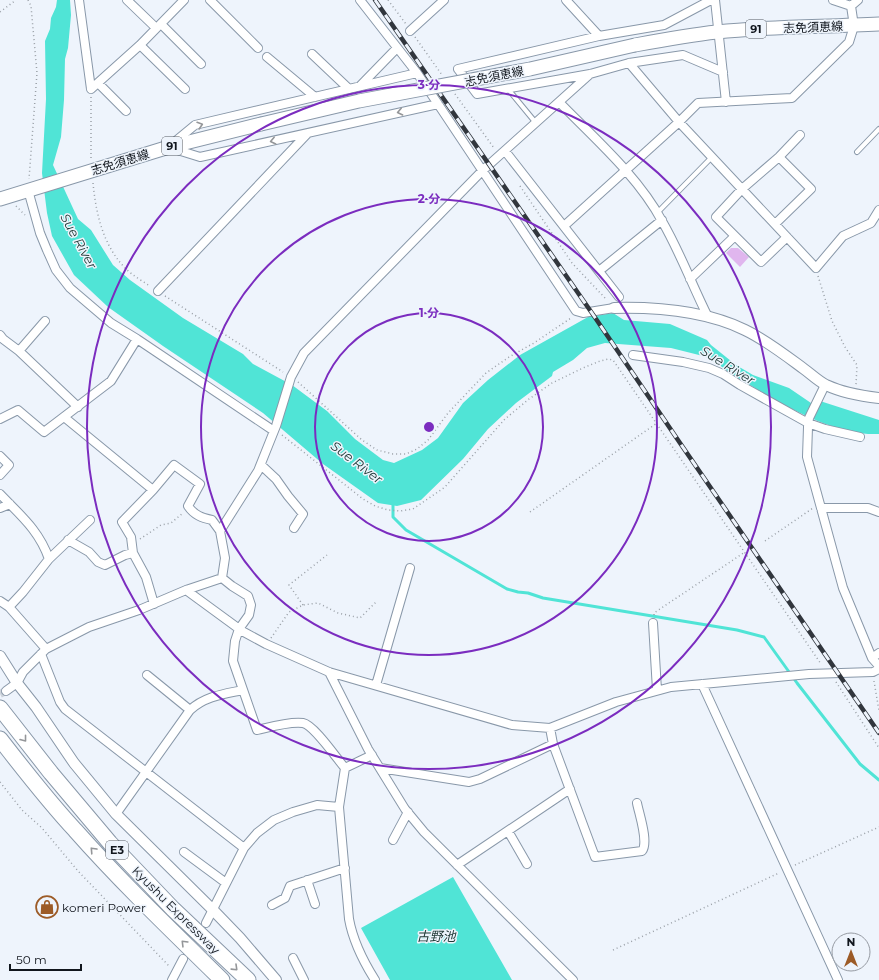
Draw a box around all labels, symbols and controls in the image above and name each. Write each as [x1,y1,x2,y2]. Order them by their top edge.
street label: 志免須恵線 [783,18,843,36]
road number: 91 [746,20,766,38]
street label: 志免須恵線 [463,63,525,89]
text: 3 分 [417,77,440,92]
one-way arrow [397,108,403,116]
one-way arrow [196,121,203,130]
one-way arrow [270,136,276,144]
road number: 91 [162,137,182,155]
street label: 志免須恵線 [89,146,151,178]
text: 2 分 [418,191,440,206]
water label: Sue River [57,211,101,272]
text: 1 分 [419,305,439,320]
water label: Sue River [698,342,759,388]
centre of rings [422,420,436,434]
water label: Sue River [328,437,387,487]
one-way arrow [19,734,26,741]
road number: E3 [106,841,128,859]
one-way arrow [90,847,98,855]
street label: Kyushu Expressway [129,863,223,957]
shop icon: komeri Power [34,894,60,920]
place label: komeri Power [62,900,146,915]
water label: 古野池 [416,928,457,944]
north arrow [831,932,871,972]
text: N [847,935,855,949]
one-way arrow [181,940,189,948]
scale bar [10,946,81,972]
text: 50 m [16,952,47,967]
one-way arrow [230,963,238,971]

